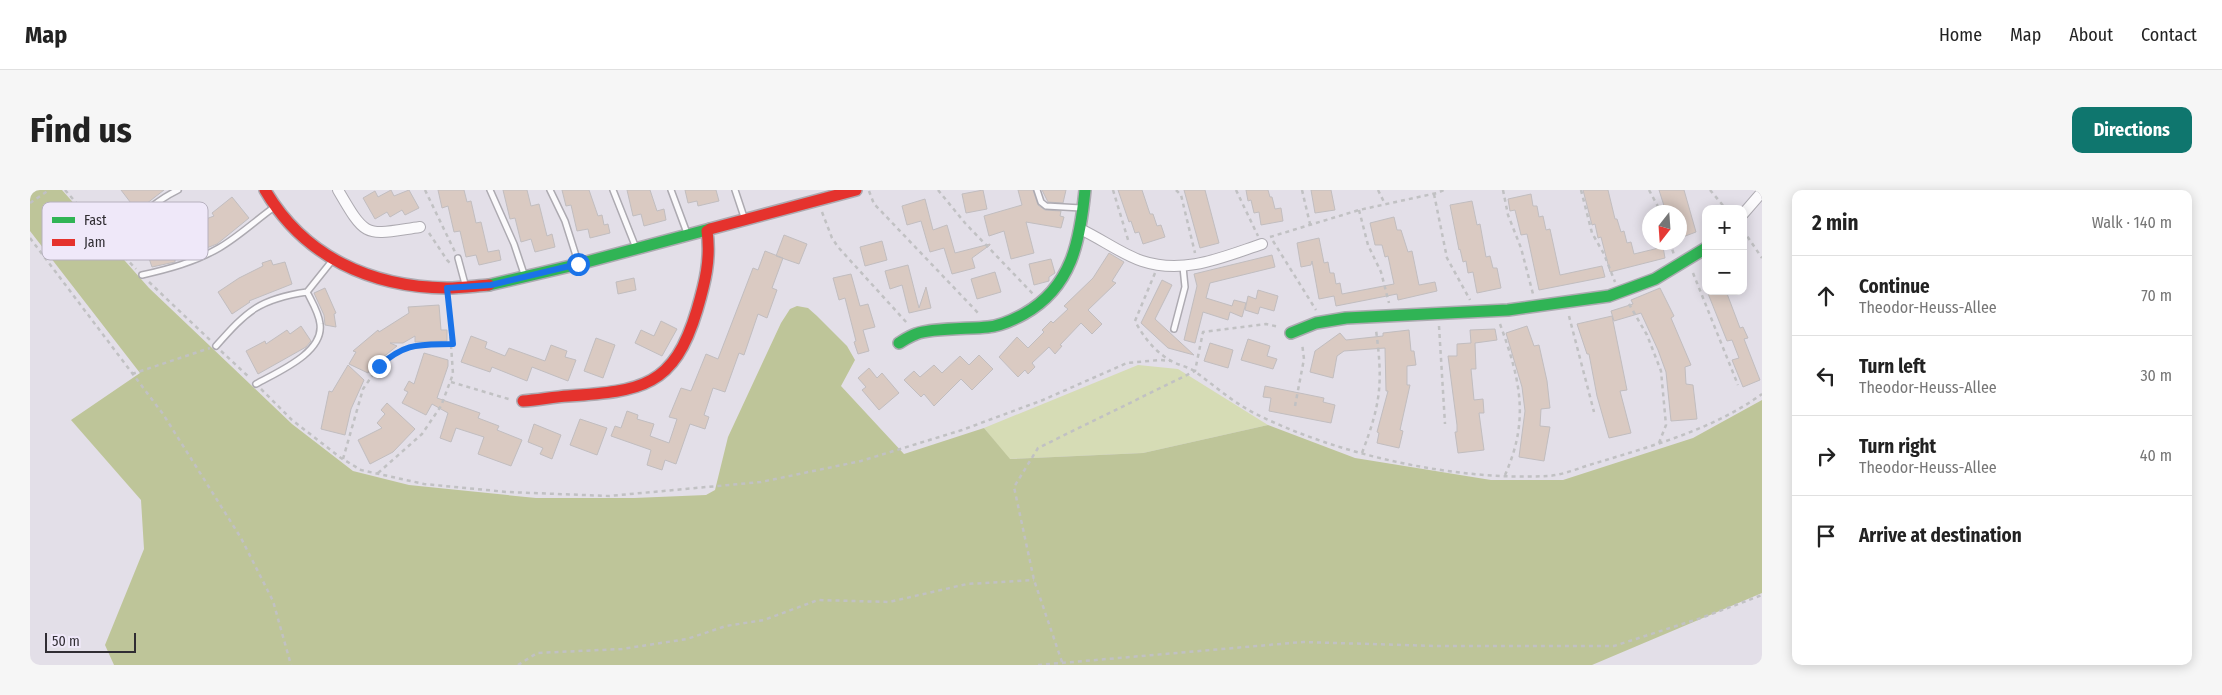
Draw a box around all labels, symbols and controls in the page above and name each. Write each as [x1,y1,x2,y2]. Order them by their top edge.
text: Map [25,21,67,49]
text: Home [1939,24,1982,46]
text: Map [2010,24,2041,46]
text: About [2069,24,2113,46]
text: Contact [2141,24,2197,46]
button: Directions [2072,107,2192,153]
text: Find us [30,109,132,151]
legend [42,202,208,260]
north arrow [1642,205,1687,250]
map controls [1702,205,1747,295]
button: + [1702,205,1747,250]
text: 2 min [1812,210,1859,236]
text: Fast [84,212,107,229]
text: Walk · 140 m [2092,213,2172,232]
text: Jam [84,234,105,251]
button: − [1702,250,1747,295]
route start [567,253,590,276]
text: Continue [1859,275,1930,298]
icon: ahead [1812,282,1840,310]
text: 70 m [2141,286,2172,305]
text: Theodor-Heuss-Allee [1859,298,1997,317]
route end [368,355,391,378]
text: Turn left [1859,355,1926,378]
icon: left [1812,362,1840,390]
text: 30 m [2140,366,2172,385]
text: Theodor-Heuss-Allee [1859,378,1997,397]
text: Turn right [1859,435,1936,458]
icon: right [1812,442,1840,470]
text: 40 m [2140,446,2172,465]
text: Theodor-Heuss-Allee [1859,458,1997,477]
icon: arrive [1812,522,1840,550]
text: Arrive at destination [1859,524,2022,547]
scale bar [45,630,136,653]
text: 50 m [52,633,80,650]

